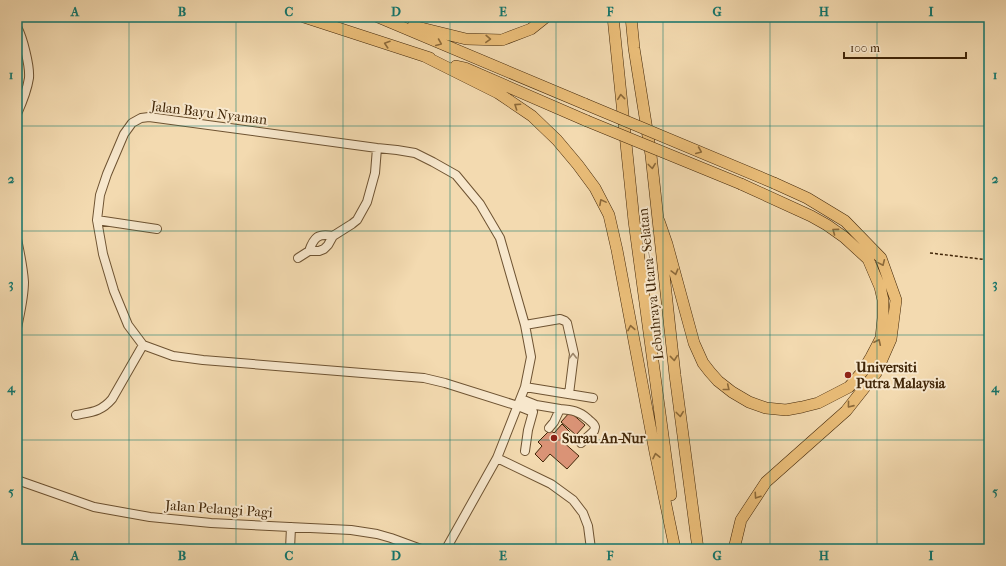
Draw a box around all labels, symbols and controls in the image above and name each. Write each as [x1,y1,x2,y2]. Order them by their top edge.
text: A [70,4,80,19]
text: B [178,4,187,19]
text: C [285,4,294,19]
text: D [391,4,401,19]
text: E [499,4,507,19]
text: F [606,4,614,19]
text: G [712,4,722,19]
text: H [819,4,830,19]
text: I [928,4,934,19]
scale bar [844,34,966,60]
one-way arrow [485,35,491,44]
one-way arrow [435,38,443,46]
one-way arrow [384,40,391,49]
text: 100 m [850,41,880,55]
text: 1 [9,67,14,82]
text: 1 [993,67,998,82]
one-way arrow [617,94,626,100]
street label: Jalan Bayu Nyaman [149,97,268,129]
one-way arrow [514,103,521,111]
one-way arrow [695,147,702,155]
one-way arrow [648,163,657,170]
text: 2 [8,171,15,186]
text: 2 [992,171,999,186]
one-way arrow [599,199,607,206]
street label: Lebuhraya Utara–Selatan [635,207,667,361]
one-way arrow [833,229,840,236]
one-way arrow [877,259,885,266]
one-way arrow [670,268,679,275]
text: 3 [8,276,14,292]
text: 3 [992,276,998,292]
one-way arrow [628,325,636,331]
one-way arrow [873,339,881,347]
one-way arrow [569,353,577,359]
one-way arrow [669,354,678,361]
place label: Universiti Putra Malaysia [855,359,946,392]
marker: Universiti Putra Malaysia [843,370,853,380]
text: 4 [6,380,16,396]
text: 4 [990,380,1000,396]
one-way arrow [722,383,729,390]
one-way arrow [847,401,854,408]
one-way arrow [676,411,685,417]
place label: Surau An-Nur [562,430,647,447]
marker: Surau An-Nur [549,433,559,443]
one-way arrow [652,453,661,459]
text: 5 [8,484,14,499]
text: 5 [992,484,998,499]
one-way arrow [754,492,762,499]
street label: Jalan Pelangi Pagi [164,497,273,521]
text: A [70,548,80,563]
text: B [178,548,187,563]
text: C [285,548,294,563]
text: D [391,548,401,563]
text: E [499,548,507,563]
text: F [606,548,614,563]
text: G [712,548,722,563]
text: H [819,548,830,563]
text: I [928,548,934,563]

